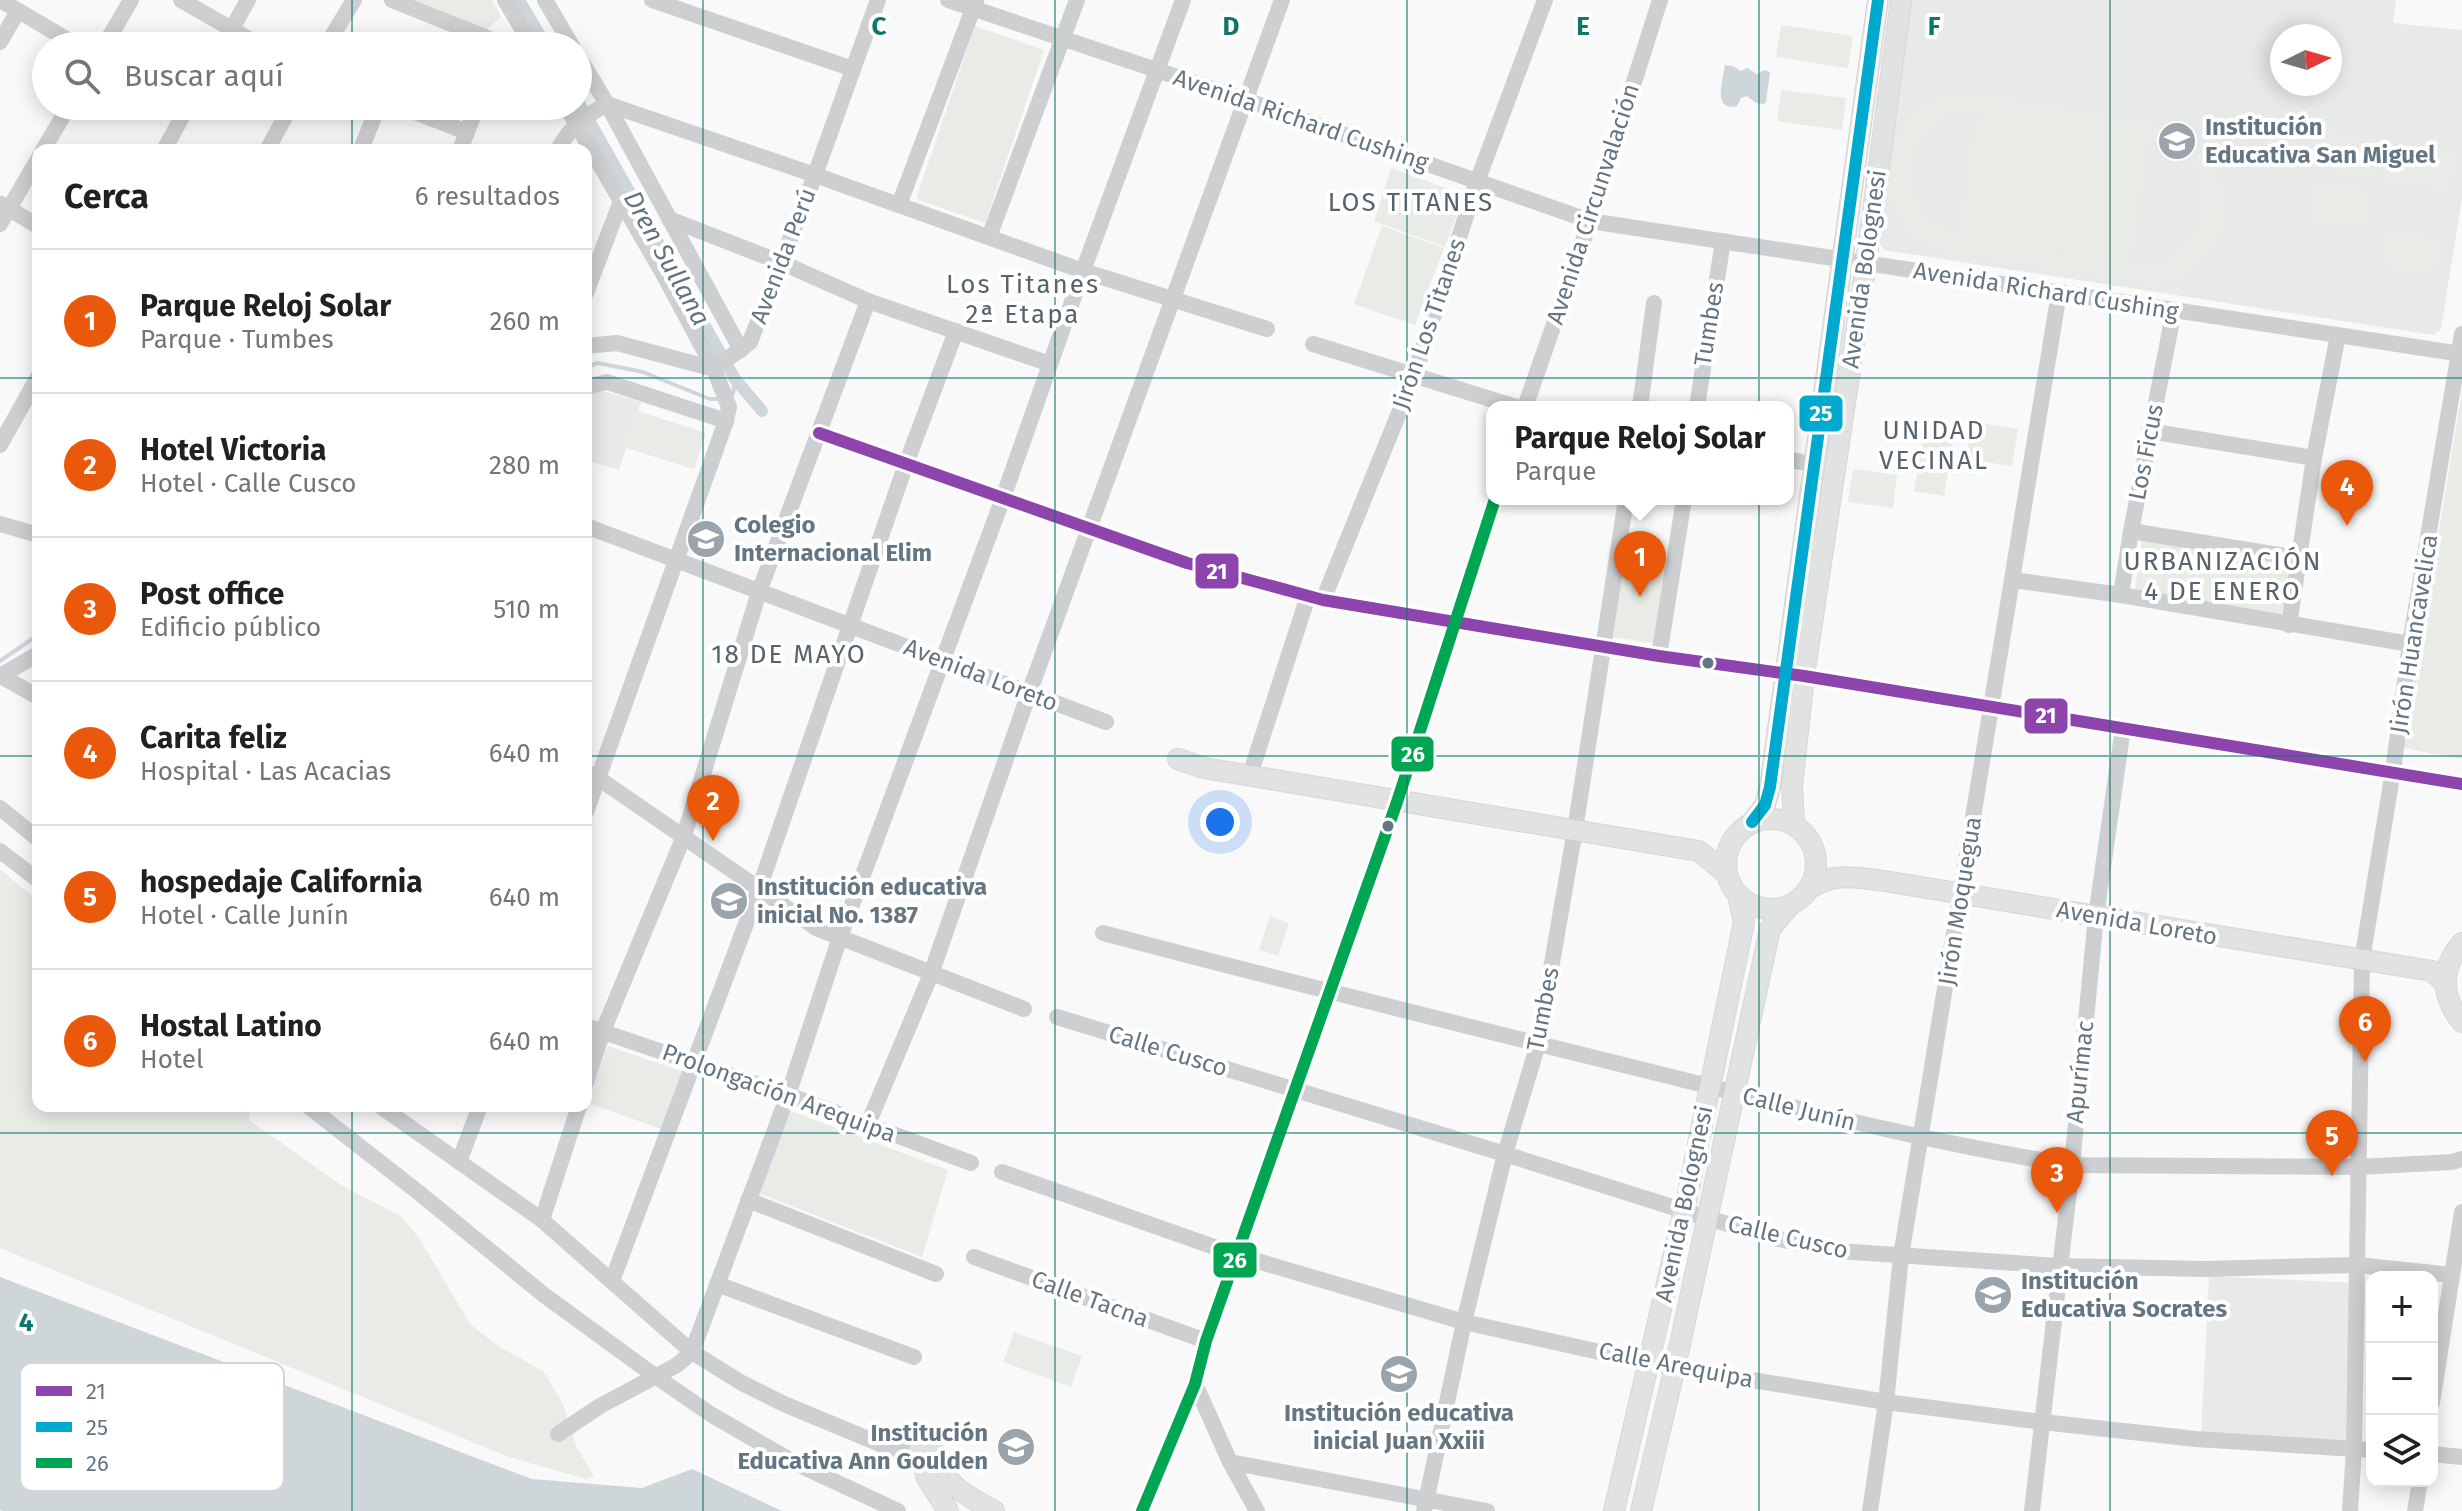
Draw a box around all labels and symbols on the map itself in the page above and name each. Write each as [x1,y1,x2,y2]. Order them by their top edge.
text: C [872,11,887,42]
text: D [1223,11,1240,42]
text: E [1576,11,1590,42]
text: F [1928,11,1941,42]
north arrow [2270,24,2342,96]
street label: Avenida Richard Cushing [1170,63,1433,177]
street label: Avenida Circunvalación [1541,80,1645,328]
place label: Institución Educativa San Miguel [2205,113,2436,169]
school or university icon: Institución Educativa San Miguel [2156,120,2198,162]
street label: Avenida Bolognesi [1836,168,1892,370]
street label: Avenida Perú [744,184,822,328]
water label: Dren Sullana [617,185,716,331]
district label: LOS TITANES [1328,187,1494,218]
street label: Jirón Los Titanes [1387,235,1471,413]
street label: Avenida Richard Cushing [1912,256,2181,326]
district label: Los Titanes 2ª Etapa [946,269,1100,330]
street label: Tumbes [1689,280,1729,368]
line badge: 25 [1798,394,1844,433]
text: 25 [1809,400,1833,427]
street label: Los Ficus [2123,402,2169,502]
district label: UNIDAD VECINAL [1879,415,1989,476]
pin: 4 [2321,460,2373,526]
place label: Colegio Internacional Elim [734,511,932,567]
school or university icon: Colegio Internacional Elim [685,518,727,560]
pin: 1 [1614,531,1666,597]
street label: Jirón Huancavelica [2384,532,2444,736]
district label: URBANIZACIÓN 4 DE ENERO [2123,546,2323,607]
line badge: 21 [1194,552,1240,590]
text: 21 [1206,558,1228,585]
street label: Avenida Loreto [900,633,1062,717]
district label: 18 DE MAYO [711,639,867,670]
unlabelled marker [1700,655,1716,671]
line badge: 21 [2023,697,2069,735]
text: 21 [2035,702,2057,729]
line badge: 26 [1390,735,1435,773]
text: 26 [1401,741,1425,768]
pin: 2 [687,775,739,841]
your location [1200,802,1240,842]
street label: Jirón Moquegua [1933,815,1987,987]
unlabelled marker [1380,818,1396,834]
place label: Institución educativa inicial No. 1387 [757,873,987,929]
school or university icon: Institución educativa inicial No. 1387 [708,880,750,922]
street label: Avenida Loreto [2055,895,2219,951]
street label: Tumbes [1521,965,1565,1053]
pin: 6 [2339,996,2391,1062]
street label: Apurímac [2061,1019,2099,1125]
street label: Calle Cusco [1105,1020,1231,1082]
street label: Prolongación Arequipa [658,1038,900,1148]
street label: Calle Junín [1740,1081,1858,1137]
street label: Avenida Bolognesi [1649,1103,1719,1305]
pin: 5 [2306,1110,2358,1176]
pin: 3 [2031,1147,2083,1213]
street label: Calle Cusco [1725,1210,1851,1264]
line badge: 26 [1212,1241,1258,1279]
text: 26 [1223,1247,1247,1274]
street label: Calle Tacna [1028,1265,1152,1333]
place label: Institución Educativa Socrates [2021,1267,2228,1323]
school or university icon: Institución Educativa Socrates [1972,1274,2014,1316]
text: 4 [19,1307,34,1338]
street label: Calle Arequipa [1596,1336,1756,1394]
school or university icon: Institución educativa inicial Juan Xxiii [1378,1353,1420,1395]
legend [20,1363,284,1491]
text: 21 [86,1378,106,1405]
place label: Institución educativa inicial Juan Xxiii [1284,1399,1514,1455]
text: 25 [86,1414,108,1441]
place label: Institución Educativa Ann Goulden [737,1419,988,1475]
school or university icon: Institución Educativa Ann Goulden [995,1426,1037,1468]
text: 26 [86,1450,109,1477]

